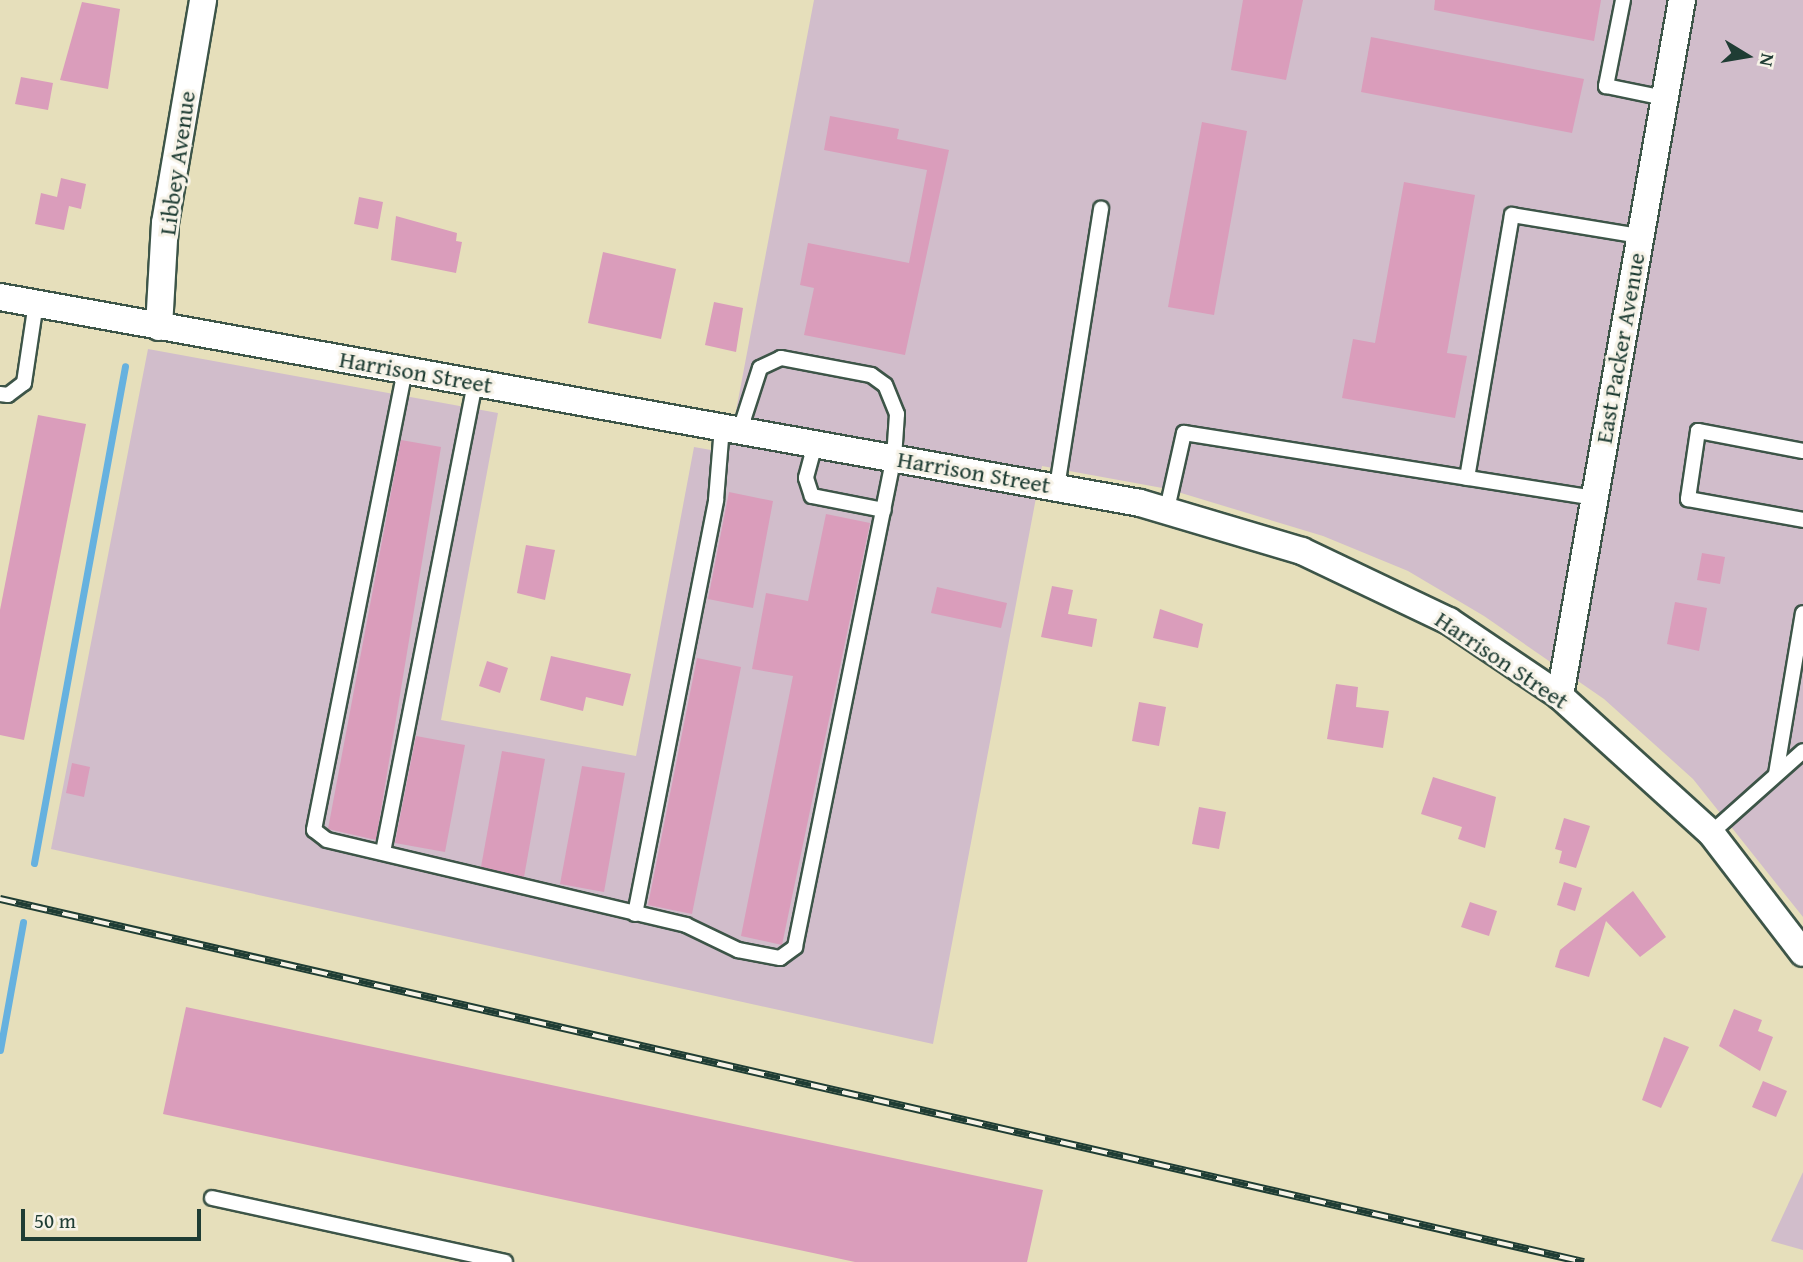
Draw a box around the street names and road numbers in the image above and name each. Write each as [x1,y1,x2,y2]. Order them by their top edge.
street label: Libbey Avenue [153,89,201,237]
street label: East Packer Avenue [1589,250,1651,446]
street label: Harrison Street [337,344,495,400]
street label: Harrison Street [895,444,1053,500]
street label: Harrison Street [1430,605,1574,715]

